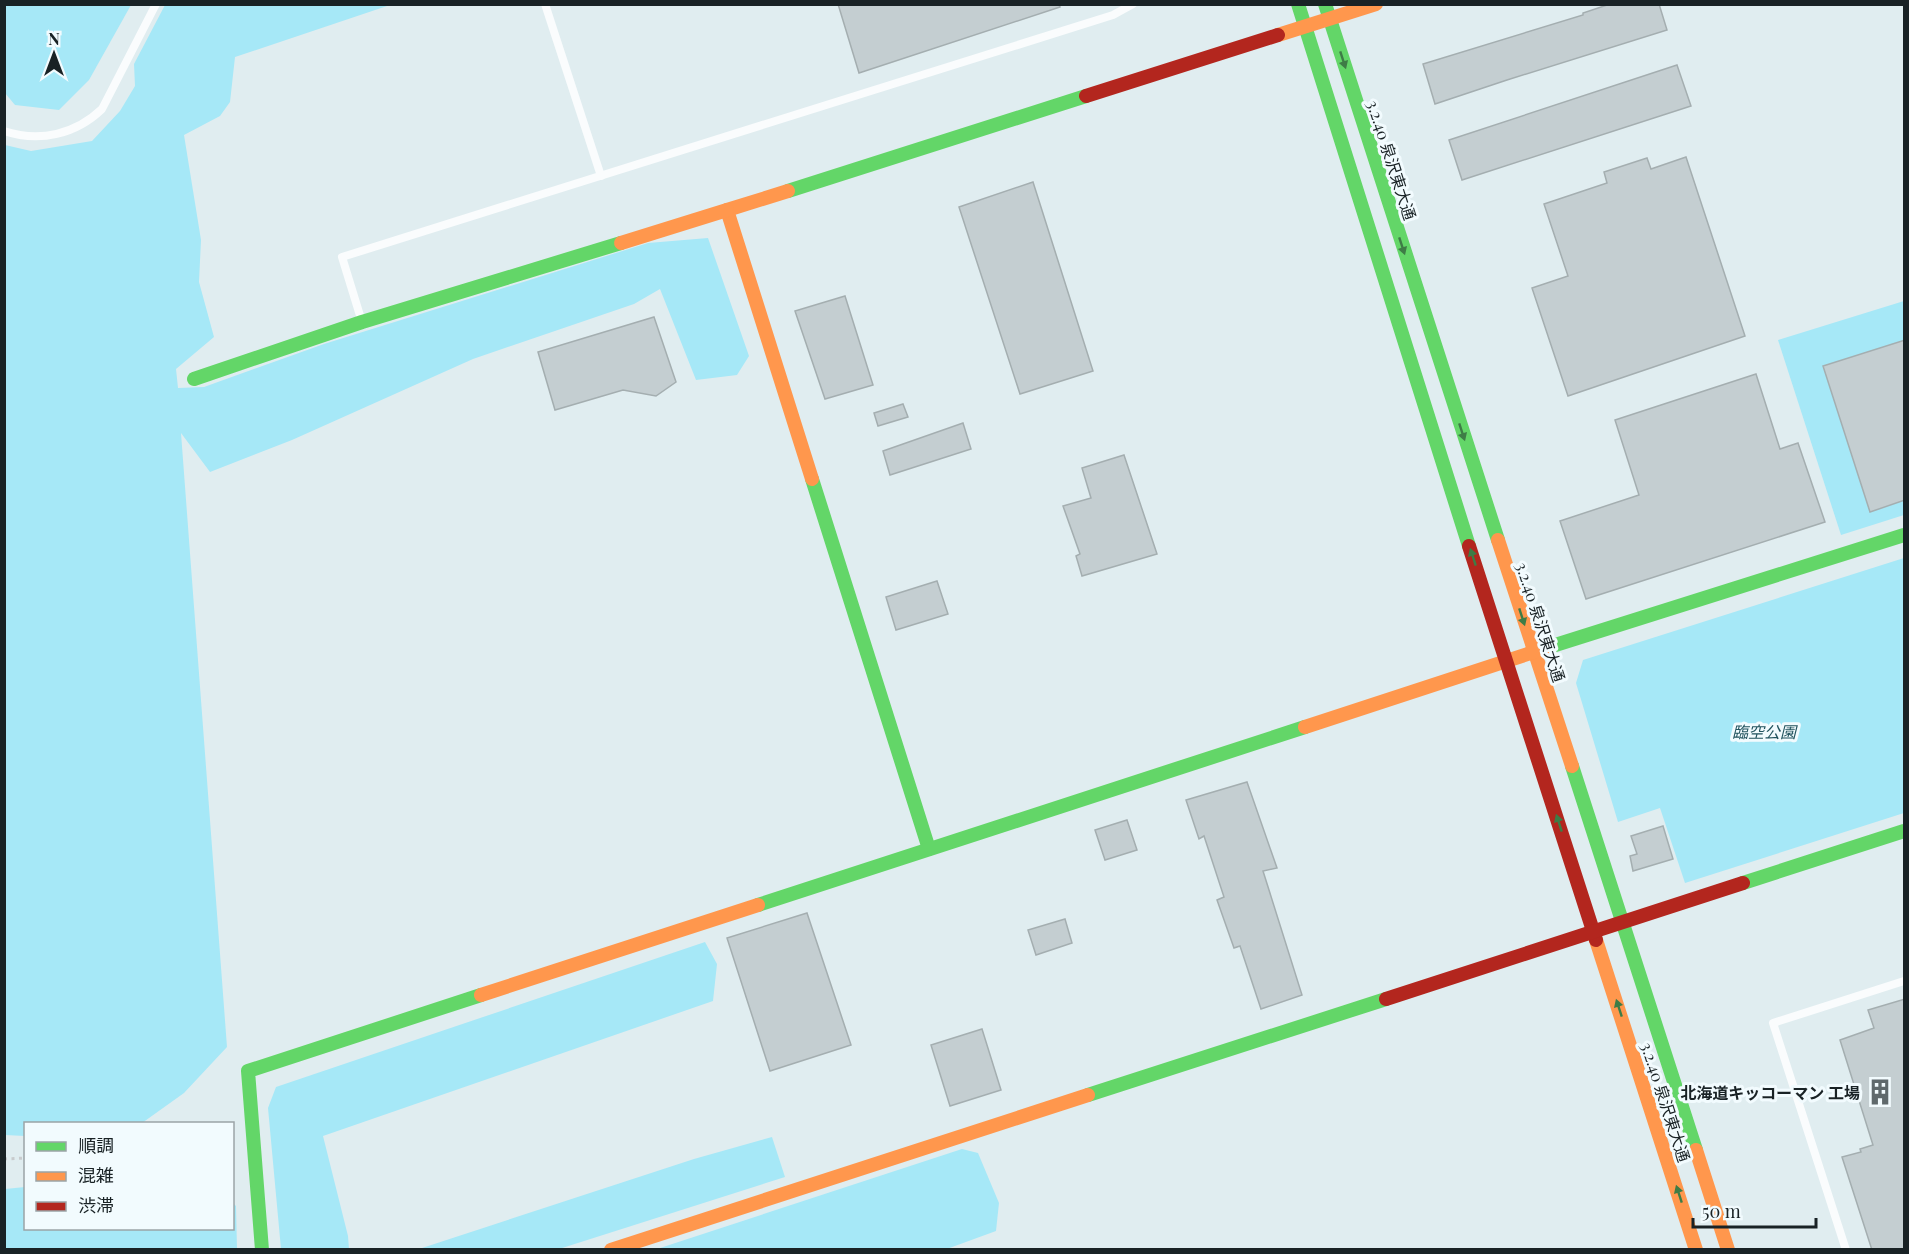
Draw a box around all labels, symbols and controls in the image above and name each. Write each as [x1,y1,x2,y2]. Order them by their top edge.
north arrow [24,24,84,84]
text: N [48,28,60,49]
one-way arrow [1339,51,1348,69]
street label: 3.2.40 泉沢東大通 [1363,98,1421,222]
one-way arrow [1398,237,1407,255]
one-way arrow [1458,423,1467,441]
one-way arrow [1468,548,1477,566]
street label: 3.2.40 泉沢東大通 [1512,560,1570,684]
one-way arrow [1518,608,1528,626]
park label: 臨空公園 [1732,721,1798,742]
one-way arrow [1553,814,1563,832]
one-way arrow [1614,999,1623,1017]
street label: 3.2.40 泉沢東大通 [1637,1040,1695,1164]
building icon: 北海道キッコーマン 工場 [1865,1077,1895,1107]
place label: 北海道キッコーマン 工場 [1680,1082,1860,1103]
legend [24,1122,234,1230]
text: 順調 [78,1133,114,1157]
text: 混雑 [78,1163,114,1187]
one-way arrow [1673,1185,1683,1203]
scale bar [1693,1191,1816,1229]
text: 渋滞 [78,1193,114,1217]
text: 50 m [1702,1199,1741,1223]

